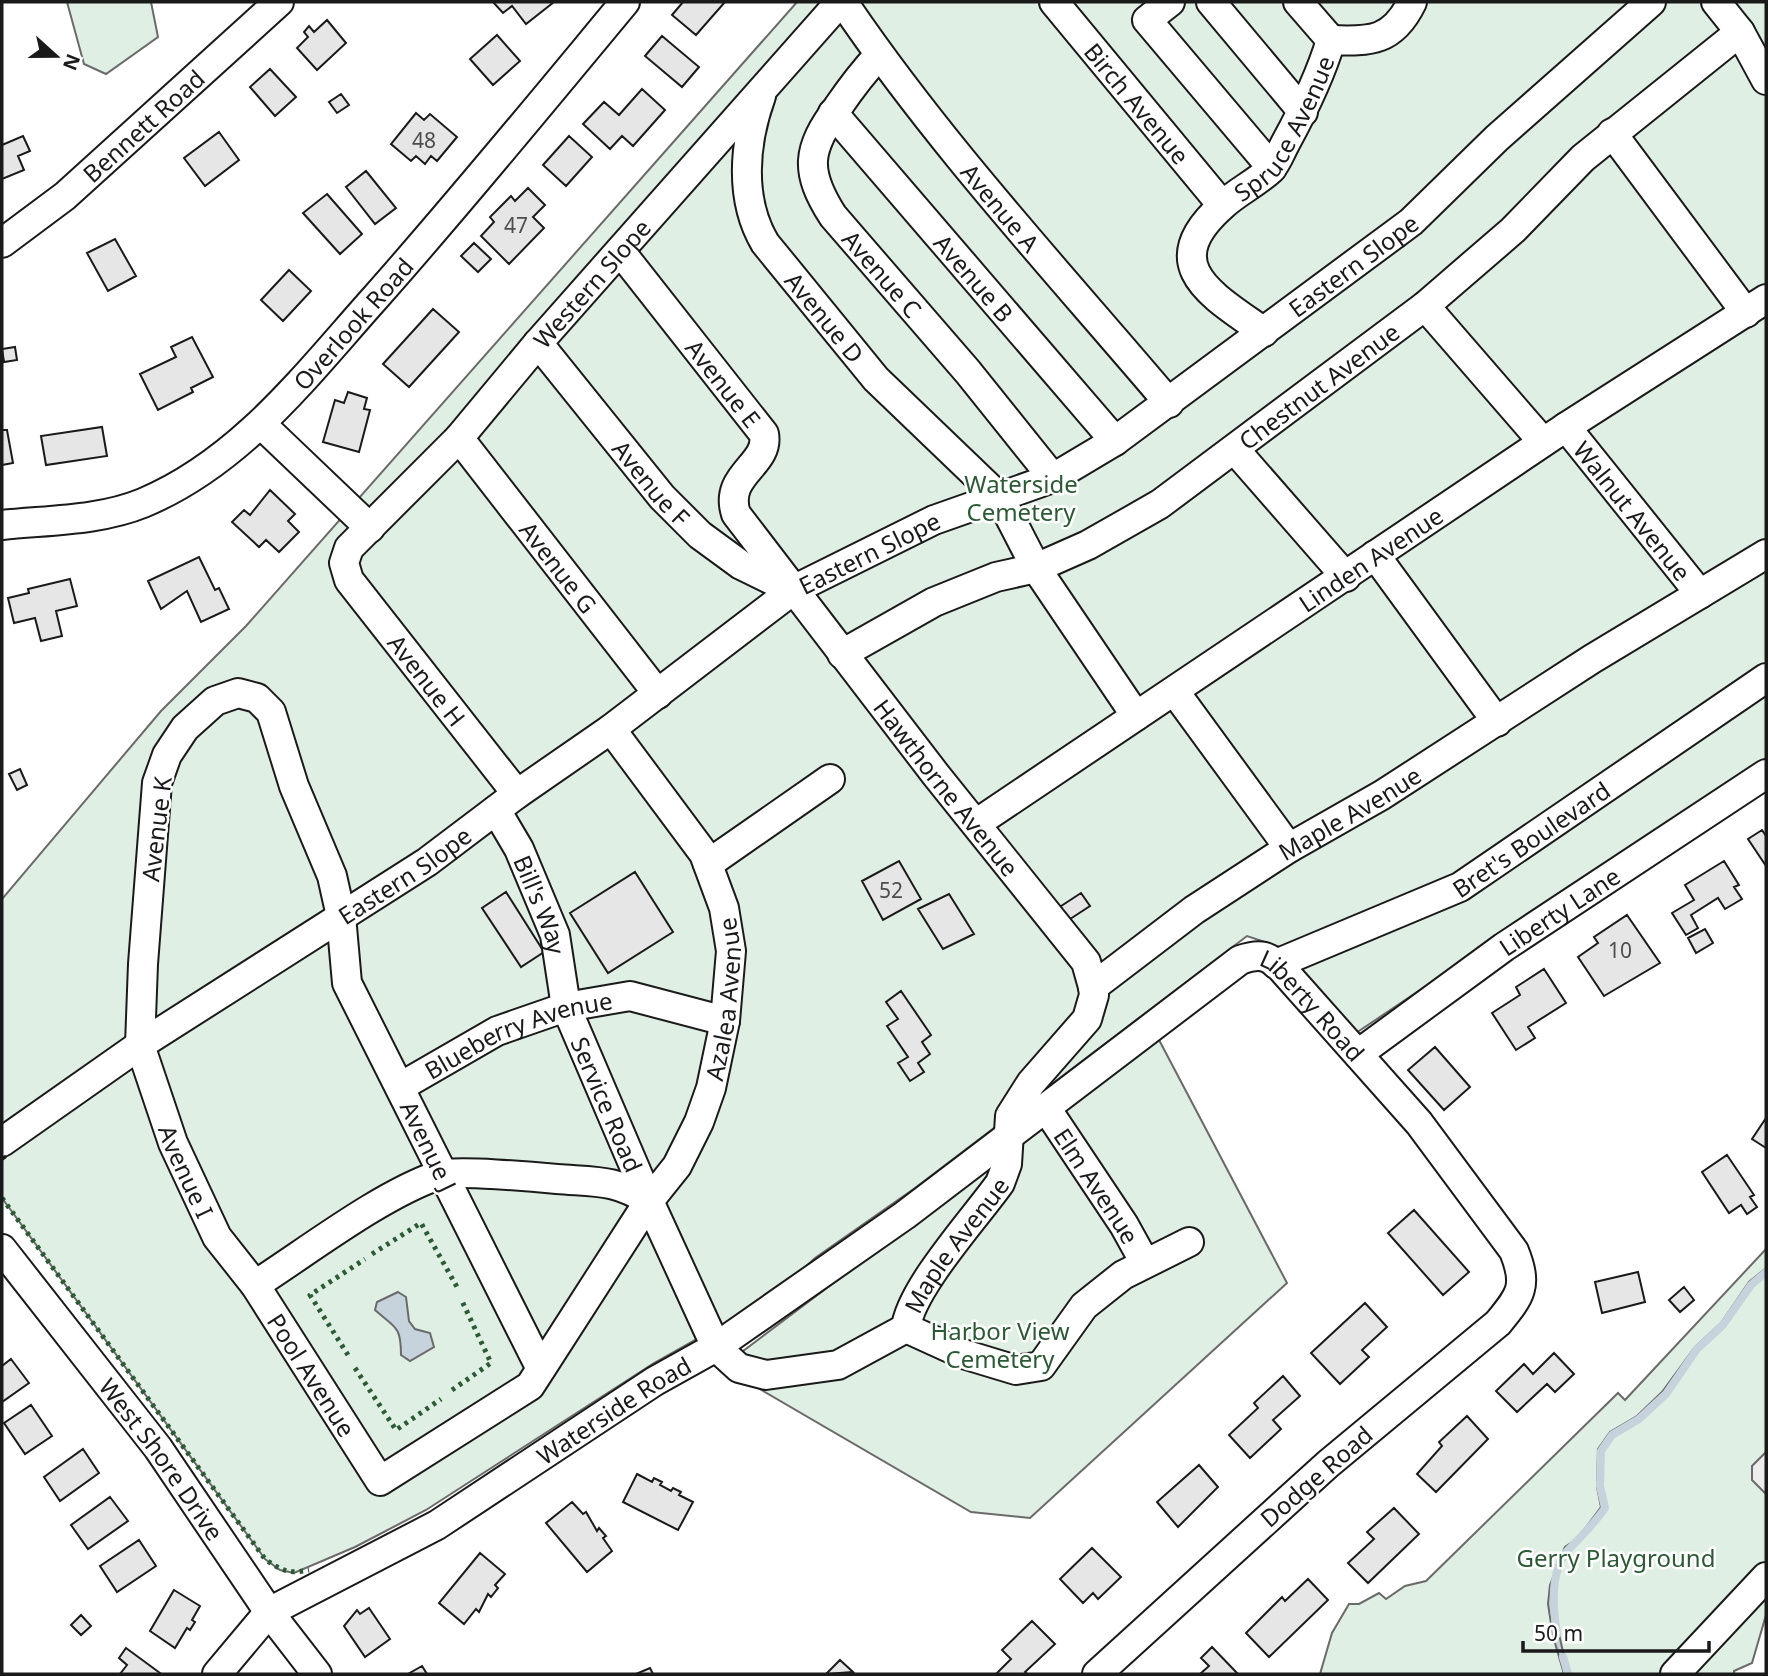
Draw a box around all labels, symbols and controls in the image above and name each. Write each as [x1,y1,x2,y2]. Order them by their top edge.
north arrow [21,21,91,91]
street label: Birch Avenue [1078,35,1197,171]
text: N [57,50,87,74]
street label: Spruce Avenue [1227,51,1341,208]
street label: Bennett Road [75,61,211,189]
house number: 48 [412,126,436,154]
street label: Avenue A [954,156,1048,259]
street label: Eastern Slope [1281,206,1425,324]
house number: 47 [504,211,528,239]
street label: Western Slope [525,211,657,355]
street label: Avenue C [836,223,930,324]
street label: Avenue B [927,227,1022,329]
street label: Overlook Road [285,250,420,397]
street label: Avenue D [778,264,872,369]
street label: Chestnut Avenue [1231,315,1405,457]
street label: Avenue E [679,332,769,434]
street label: Avenue F [606,433,698,533]
street label: Walnut Avenue [1567,434,1699,587]
park label: Waterside Cemetery [964,467,1078,528]
street label: Linden Avenue [1292,498,1449,619]
street label: Eastern Slope [793,503,945,601]
street label: Avenue G [513,514,605,619]
street label: Avenue H [381,627,473,733]
street label: Hawthorne Avenue [867,692,1027,883]
street label: Maple Avenue [1272,758,1427,867]
street label: Bret's Boulevard [1445,773,1616,904]
street label: Avenue K [133,775,179,883]
street label: Eastern Slope [331,818,478,931]
street label: Bill's Way [507,850,574,957]
street label: Liberty Lane [1492,859,1626,963]
house number: 52 [879,876,903,904]
street label: Azalea Avenue [697,915,748,1083]
house number: 10 [1608,936,1632,964]
street label: Liberty Road [1255,941,1373,1068]
street label: Blueberry Avenue [418,983,615,1086]
street label: Service Road [564,1031,651,1177]
street label: Avenue J [393,1095,465,1197]
street label: Avenue I [152,1121,222,1223]
street label: Elm Avenue [1047,1121,1147,1249]
street label: Maple Avenue [895,1170,1016,1318]
street label: Pool Avenue [260,1306,364,1443]
park label: Harbor View Cemetery [930,1314,1070,1375]
street label: Waterside Road [530,1348,697,1471]
street label: West Shore Drive [92,1371,232,1546]
street label: Dodge Road [1253,1418,1379,1534]
park label: Gerry Playground [1517,1541,1715,1574]
scale bar [1523,1610,1708,1654]
text: 50 m [1534,1619,1583,1647]

